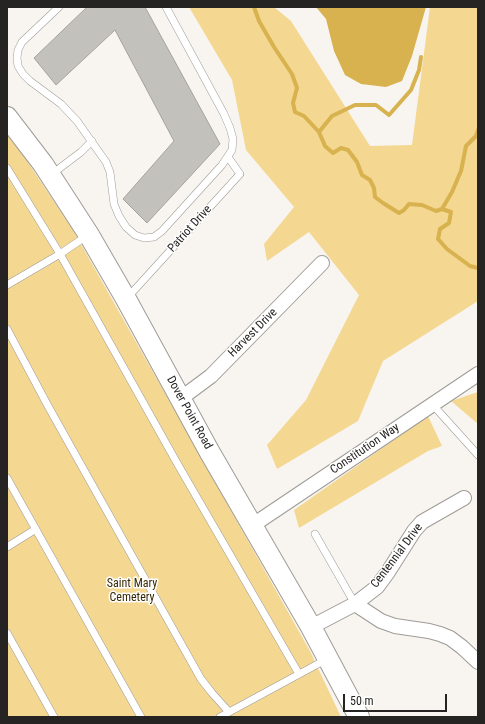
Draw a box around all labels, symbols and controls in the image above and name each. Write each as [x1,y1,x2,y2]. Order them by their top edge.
street label: Patriot Drive [165,202,215,256]
street label: Harvest Drive [226,306,280,360]
street label: Dover Point Road [163,374,215,452]
street label: Constitution Way [328,421,402,477]
street label: Centennial Drive [368,521,426,591]
park label: Saint Mary Cemetery [107,577,157,605]
scale bar [345,686,449,712]
text: 50 m [350,694,374,708]

